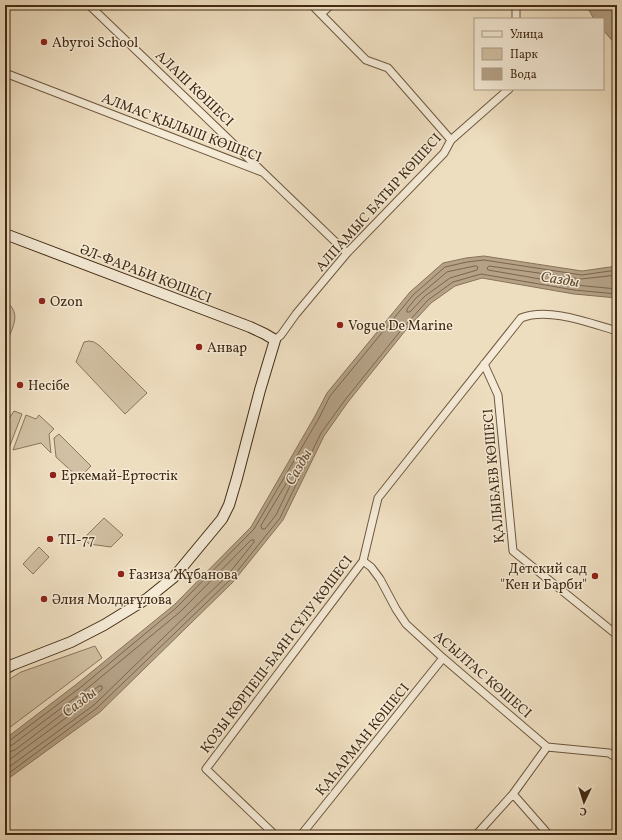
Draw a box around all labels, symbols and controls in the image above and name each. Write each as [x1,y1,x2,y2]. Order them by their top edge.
legend [474,18,604,90]
text: Улица [510,27,543,43]
place label: Abyroi School [52,34,138,53]
marker: Abyroi School [39,37,49,47]
street label: АЛАШ КӨШЕСІ [151,47,237,131]
text: Парк [510,47,538,63]
text: Вода [510,67,537,83]
street label: АЛМАС ҚЫЛЫШ КӨШЕСІ [99,89,264,168]
street label: АЛПАМЫС БАТЫР КӨШЕСІ [312,130,446,276]
street label: ӘЛ-ФАРАБИ КӨШЕСІ [77,240,214,308]
water label: Сазды [539,267,581,294]
place label: Ozon [50,293,83,312]
marker: Ozon [37,296,47,306]
place label: Vogue De Marine [348,317,453,336]
marker: Vogue De Marine [335,320,345,330]
place label: Анвар [207,339,247,358]
marker: Анвар [194,342,204,352]
place label: Несібе [28,377,70,396]
marker: Несібе [15,380,25,390]
street label: ҚАЛЫБАЕВ КӨШЕСІ [479,408,510,544]
water label: Сазды [281,445,318,490]
place label: Еркемай-Ертөстік [61,467,178,486]
marker: Еркемай-Ертөстік [48,470,58,480]
place label: ТП-77 [58,531,95,550]
marker: ТП-77 [45,534,55,544]
street label: ҚОЗЫ КӨРПЕШ-БАЯН СҰЛУ КӨШЕСІ [196,552,358,758]
place label: Детский сад "Кен и Барби" [500,560,587,595]
place label: Ғазиза Жұбанова [129,566,238,585]
marker: Ғазиза Жұбанова [116,569,126,579]
marker: Детский сад "Кен и Барби" [590,571,600,581]
place label: Әлия Молдағұлова [52,591,172,610]
marker: Әлия Молдағұлова [39,594,49,604]
street label: АСЫЛТАС КӨШЕСІ [429,627,535,723]
street label: ҚАҺАРМАН КӨШЕСІ [312,680,415,800]
water label: Сазды [58,683,102,723]
north arrow [564,782,604,822]
text: С [579,803,587,818]

